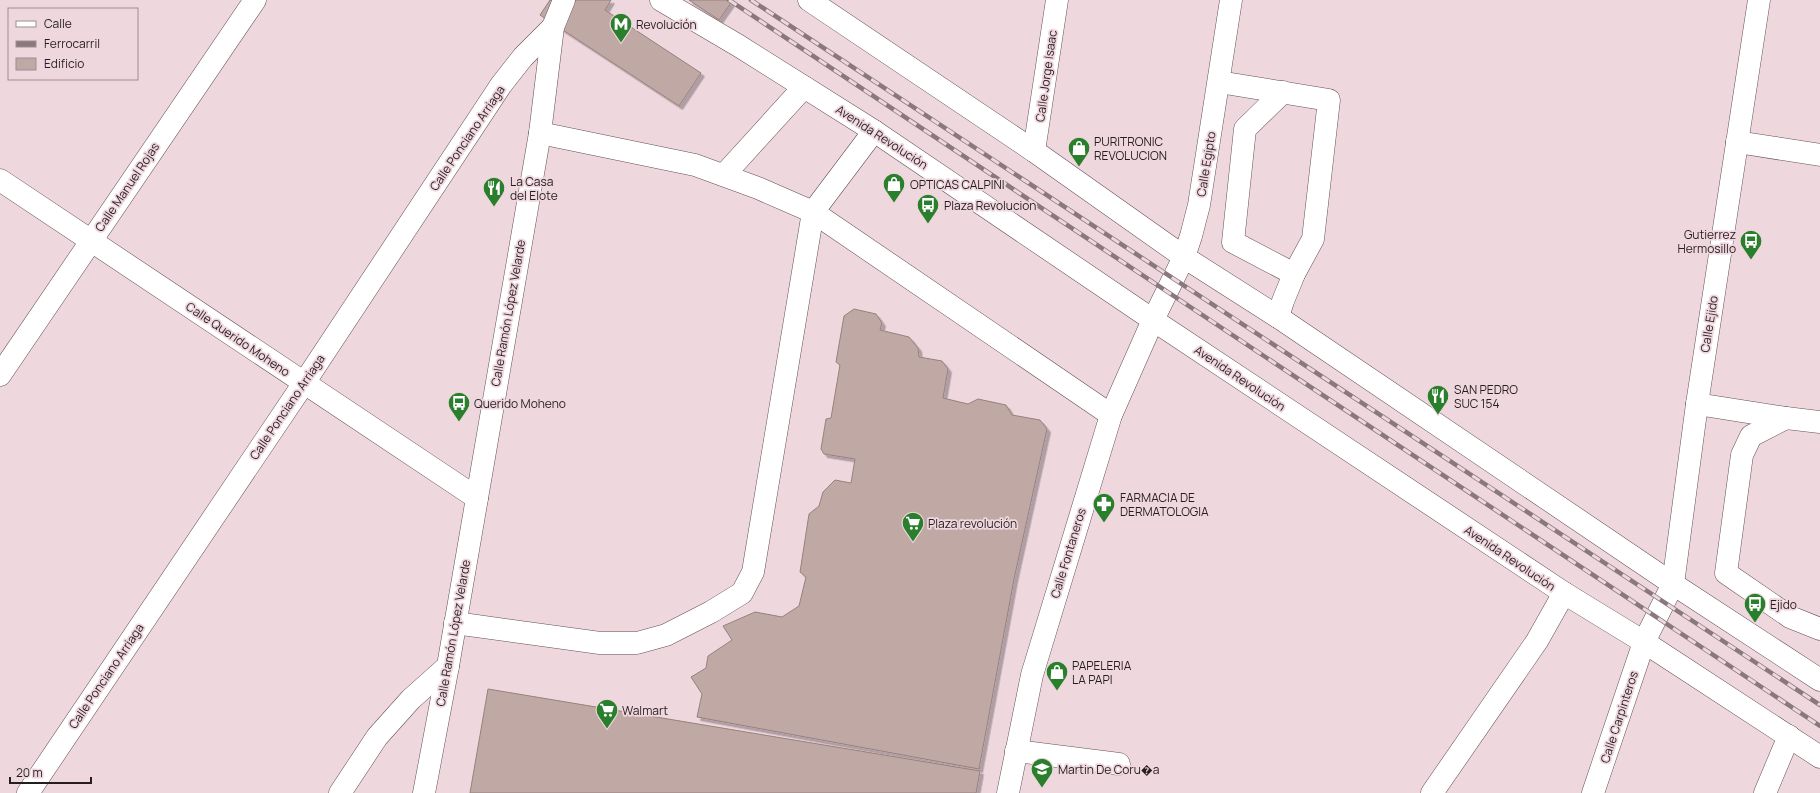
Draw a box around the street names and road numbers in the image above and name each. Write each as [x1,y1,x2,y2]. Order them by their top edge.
street label: Calle Jorge Isaac [1031,29,1061,123]
street label: Calle Ponciano Arriaga [425,82,509,194]
street label: Avenida Revolución [833,101,931,173]
street label: Calle Egipto [1192,130,1220,198]
street label: Calle Manuel Rojas [91,139,163,235]
street label: Calle Ramón López Velarde [487,238,529,388]
street label: Calle Ejido [1696,294,1722,354]
street label: Calle Querido Moheno [183,298,293,380]
street label: Avenida Revolución [1191,341,1289,415]
street label: Calle Ponciano Arriaga [245,351,329,463]
street label: Calle Fontaneros [1046,506,1090,600]
street label: Avenida Revolución [1461,521,1559,595]
street label: Calle Ramón López Velarde [432,558,474,708]
street label: Calle Ponciano Arriaga [64,620,148,732]
street label: Calle Carpinteros [1596,669,1642,765]

